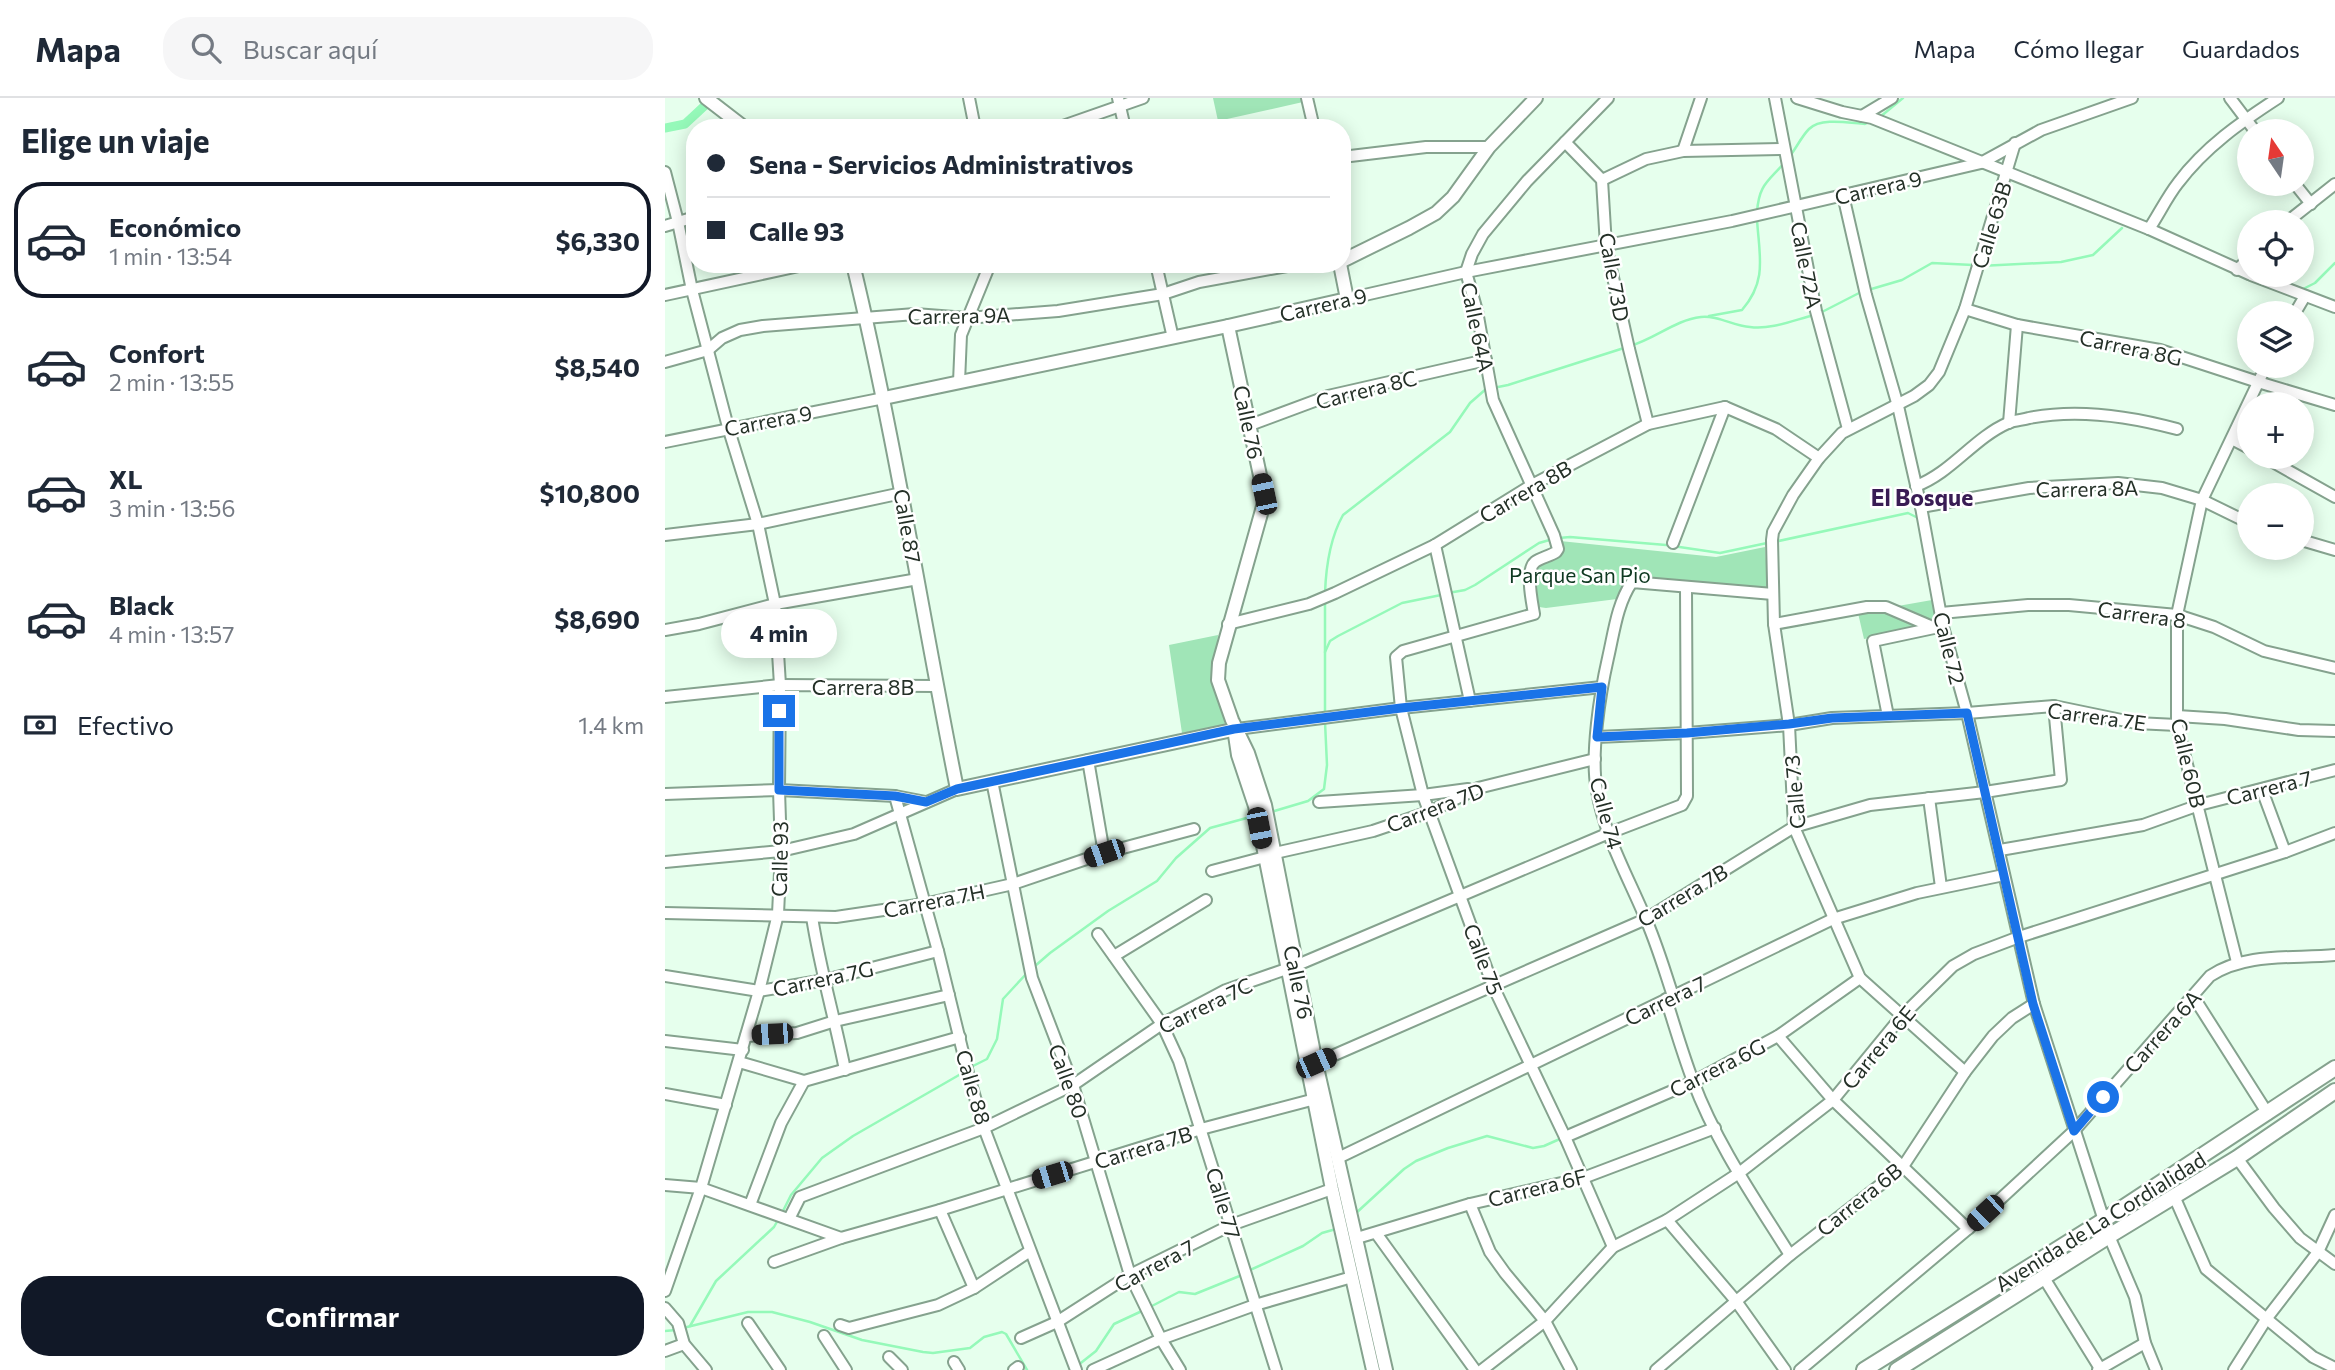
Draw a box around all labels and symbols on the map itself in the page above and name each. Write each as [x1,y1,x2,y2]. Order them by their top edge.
north arrow [2237,119,2313,196]
street label: Carrera 9 [1832,165,1924,209]
street label: Calle 63B [1966,179,2016,271]
street label: Calle 72A [1786,219,1828,311]
street label: Calle 73D [1595,231,1635,323]
street label: Calle 64A [1456,280,1500,374]
street label: Carrera 9 [1277,282,1369,326]
street label: Carrera 9A [907,302,1011,328]
street label: Carrera 8G [2077,324,2185,370]
street label: Carrera 8C [1313,364,1419,414]
street label: Calle 76 [1229,383,1269,461]
street label: Carrera 9 [722,399,814,441]
street label: Carrera 8B [1474,455,1576,527]
car [1250,471,1279,517]
street label: Carrera 8A [2035,475,2139,501]
district label: El Bosque [1871,483,1973,511]
street label: Calle 87 [889,487,927,565]
park label: Parque San Pio [1509,562,1651,587]
street label: Carrera 8 [2096,595,2188,633]
street label: Calle 72 [1929,609,1971,687]
callout: 4 min [721,610,837,658]
street label: Carrera 8B [812,674,914,699]
route end [763,695,795,727]
street label: Carrera 7E [2046,697,2148,735]
street label: Calle 60B [2167,716,2211,810]
street label: Calle 73 [1778,754,1810,830]
street label: Carrera 7 [2224,764,2314,810]
street label: Calle 74 [1585,774,1629,852]
street label: Carrera 7D [1383,777,1487,837]
car [1245,805,1274,851]
street label: Calle 93 [766,821,792,897]
car [1081,836,1128,870]
street label: Carrera 7B [1632,858,1732,932]
street label: Carrera 7H [881,878,987,922]
street label: Calle 75 [1459,920,1509,998]
street label: Calle 76 [1279,943,1319,1021]
street label: Carrera 7G [770,955,876,1001]
street label: Carrera 7 [1620,970,1710,1030]
street label: Carrera 7C [1154,972,1256,1038]
street label: Carrera 6A [2118,984,2206,1078]
street label: Carrera 6E [1836,1000,1920,1094]
car [751,1022,794,1046]
street label: Carrera 6G [1665,1032,1769,1102]
street label: Calle 80 [1044,1040,1094,1122]
car [1293,1045,1340,1081]
street label: Calle 88 [951,1047,997,1127]
route start [2087,1081,2119,1113]
street label: Carrera 7B [1091,1120,1195,1174]
street label: Avenida de La Cordialidad [1990,1146,2210,1296]
street label: Carrera 6B [1811,1157,1907,1241]
car [1029,1159,1076,1191]
street label: Carrera 6F [1485,1163,1589,1211]
street label: Calle 77 [1201,1164,1247,1242]
car [1963,1191,2008,1235]
street label: Carrera 7 [1110,1234,1198,1296]

